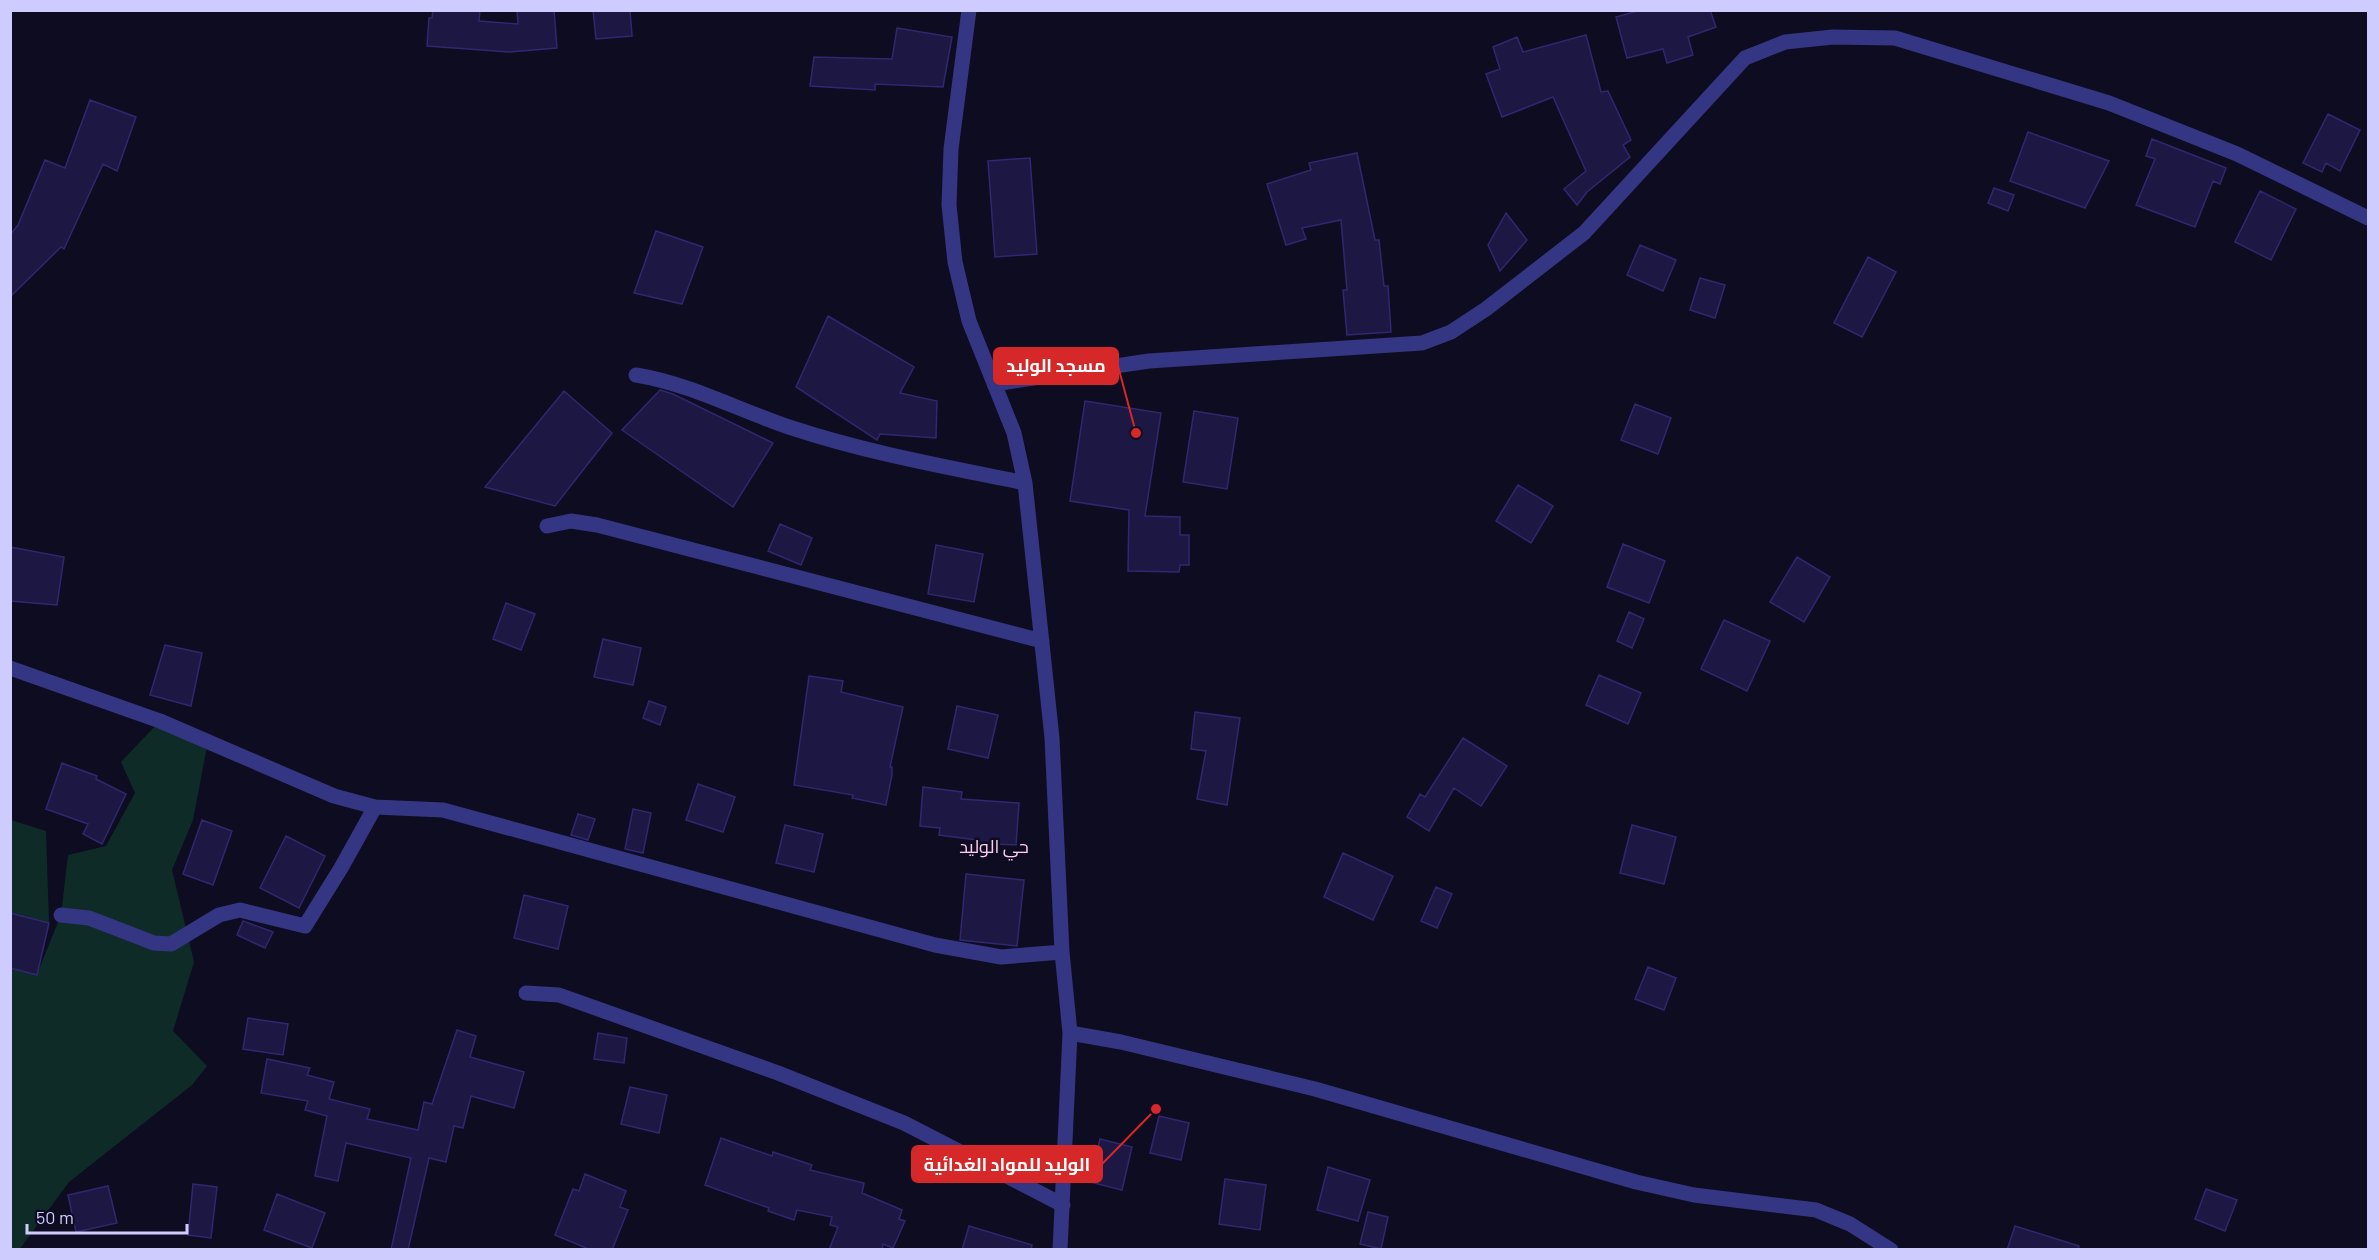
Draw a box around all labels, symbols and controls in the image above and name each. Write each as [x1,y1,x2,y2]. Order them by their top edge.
callout: مسجد الوليد [994,348,1118,384]
text: مسجد الوليد [1006,354,1106,377]
district label: حي الوليد [959,835,1029,861]
callout: الوليد للمواد الغدائية [912,1146,1102,1182]
text: الوليد للمواد الغدائية [924,1153,1090,1176]
scale bar [27,1197,188,1235]
text: 50 m [36,1206,74,1228]

